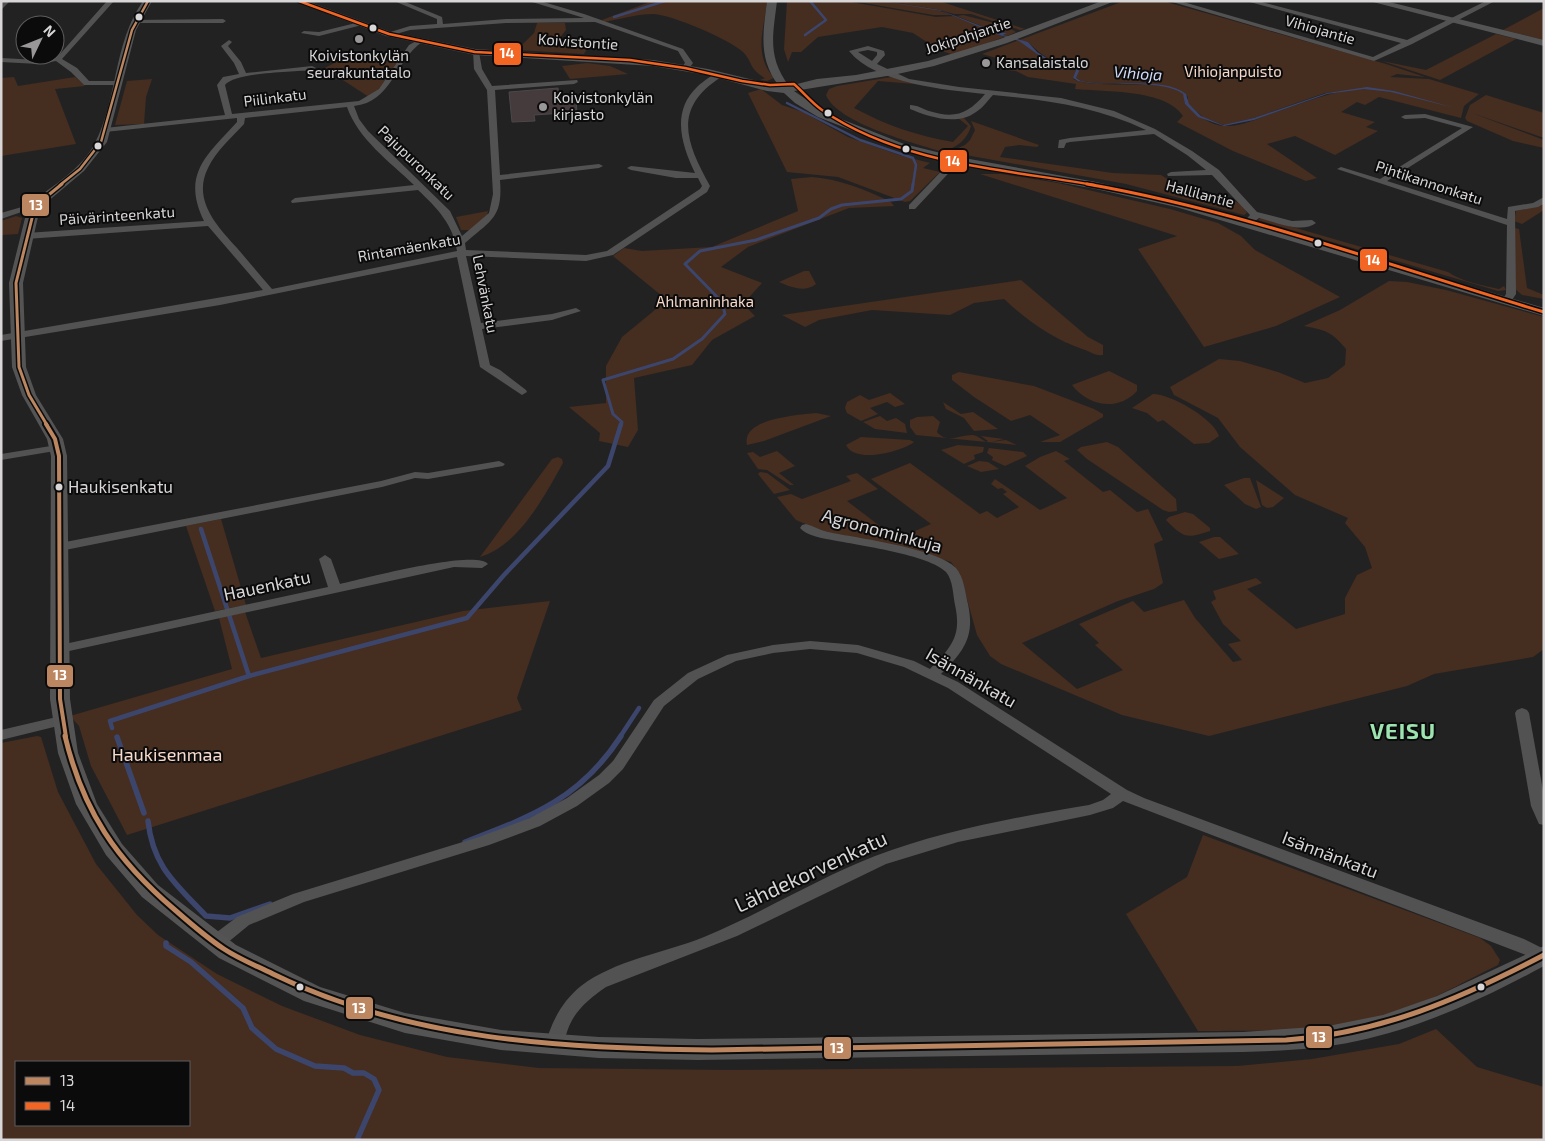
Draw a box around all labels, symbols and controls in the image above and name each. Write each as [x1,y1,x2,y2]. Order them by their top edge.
street label: Vihiojantie [1283,10,1357,49]
unlabelled marker [134,12,144,22]
street label: Jokipohjantie [923,13,1013,58]
north arrow [15,15,65,65]
text: N [40,21,60,40]
unlabelled marker [368,23,378,33]
street label: Koivistontie [537,29,619,53]
marker: Koivistonkylän seurakuntatalo [353,33,365,45]
line badge: 14 [493,42,522,66]
text: 14 [500,44,515,61]
place label: Koivistonkylän seurakuntatalo [307,46,411,81]
place label: Kansalaistalo [996,53,1089,71]
marker: Kansalaistalo [980,57,992,69]
water label: Vihioja [1113,61,1163,85]
park label: Vihiojanpuisto [1184,62,1282,81]
street label: Piilinkatu [242,84,307,110]
place label: Koivistonkylän kirjasto [553,88,653,124]
marker: Koivistonkylän kirjasto [537,101,549,113]
unlabelled marker [823,108,833,118]
street label: Pajupuronkatu [374,121,459,204]
unlabelled marker [93,141,103,151]
unlabelled marker [901,144,911,154]
line badge: 14 [939,149,968,173]
text: 14 [946,152,961,169]
street label: Pihtikannonkatu [1374,156,1485,208]
street label: Hallilantie [1164,175,1236,211]
line badge: 13 [21,193,50,217]
text: 13 [29,196,43,213]
street label: Päivärinteenkatu [58,202,175,228]
street label: Rintamäenkatu [356,229,462,265]
unlabelled marker [1313,238,1323,248]
line badge: 14 [1359,248,1388,272]
text: 14 [1366,251,1381,268]
street label: Lehvänkatu [470,253,502,335]
park label: Ahlmaninhaka [656,292,754,310]
place label: Haukisenkatu [68,476,173,496]
marker: Haukisenkatu [54,482,64,492]
street label: Agronominkuja [820,503,945,557]
street label: Hauenkatu [221,565,312,605]
street label: Isännänkatu [922,642,1021,712]
line badge: 13 [46,664,74,688]
text: 13 [53,666,67,683]
district label: VEISU [1370,717,1436,743]
park label: Haukisenmaa [112,743,222,765]
street label: Lähdekorvenkatu [730,824,891,917]
street label: Isännänkatu [1279,826,1382,882]
unlabelled marker [295,982,305,992]
unlabelled marker [1476,982,1486,992]
line badge: 13 [345,996,374,1020]
text: 13 [352,999,366,1016]
line badge: 13 [1305,1025,1333,1049]
text: 13 [1312,1028,1326,1045]
line badge: 13 [823,1036,852,1060]
text: 13 [830,1039,844,1056]
legend [15,1061,190,1126]
text: 13 [60,1071,74,1089]
text: 14 [60,1096,75,1114]

